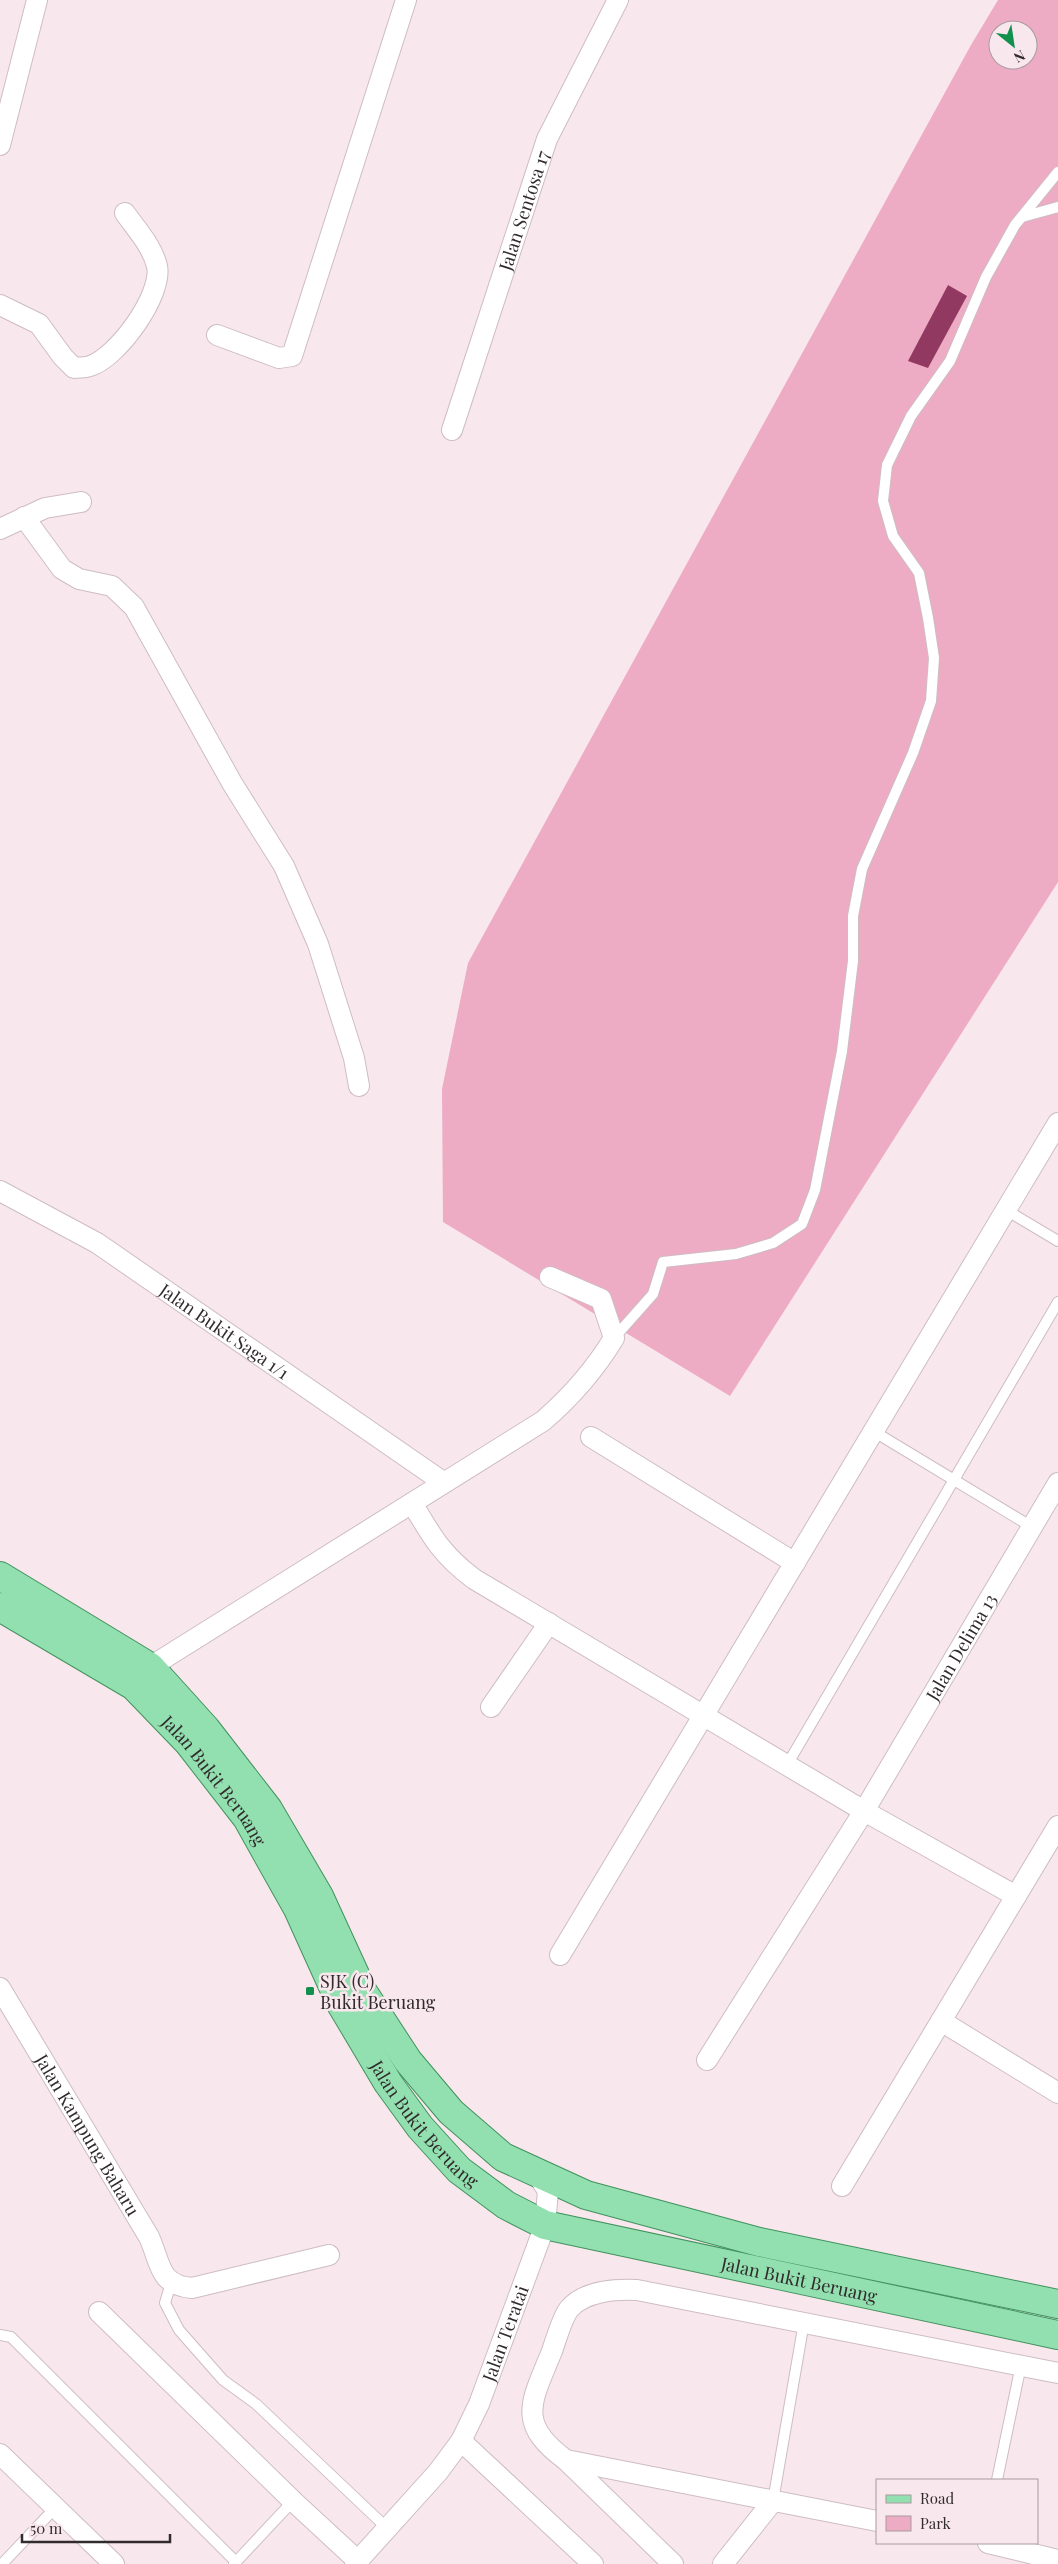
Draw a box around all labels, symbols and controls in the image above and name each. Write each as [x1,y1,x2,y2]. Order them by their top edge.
north arrow [988,20,1038,70]
text: N [1011,46,1029,67]
street label: Jalan Sentosa 17 [493,147,555,274]
street label: Jalan Bukit Saga 1/1 [154,1277,294,1384]
street label: Jalan Delima 13 [920,1589,1002,1706]
street label: Jalan Bukit Beruang [156,1709,272,1850]
place label: SJK (C) Bukit Beruang [320,1969,436,2014]
marker: SJK (C) Bukit Beruang [304,1985,316,1997]
street label: Jalan Kampung Baharu [30,2049,146,2220]
street label: Jalan Bukit Beruang [365,2055,484,2193]
street label: Jalan Bukit Beruang [718,2251,880,2308]
street label: Jalan Teratai [476,2282,534,2386]
legend [876,2479,1038,2544]
text: Road [920,2488,954,2508]
scale bar [22,2512,170,2544]
text: Park [920,2513,952,2533]
text: 50 m [30,2518,63,2538]

